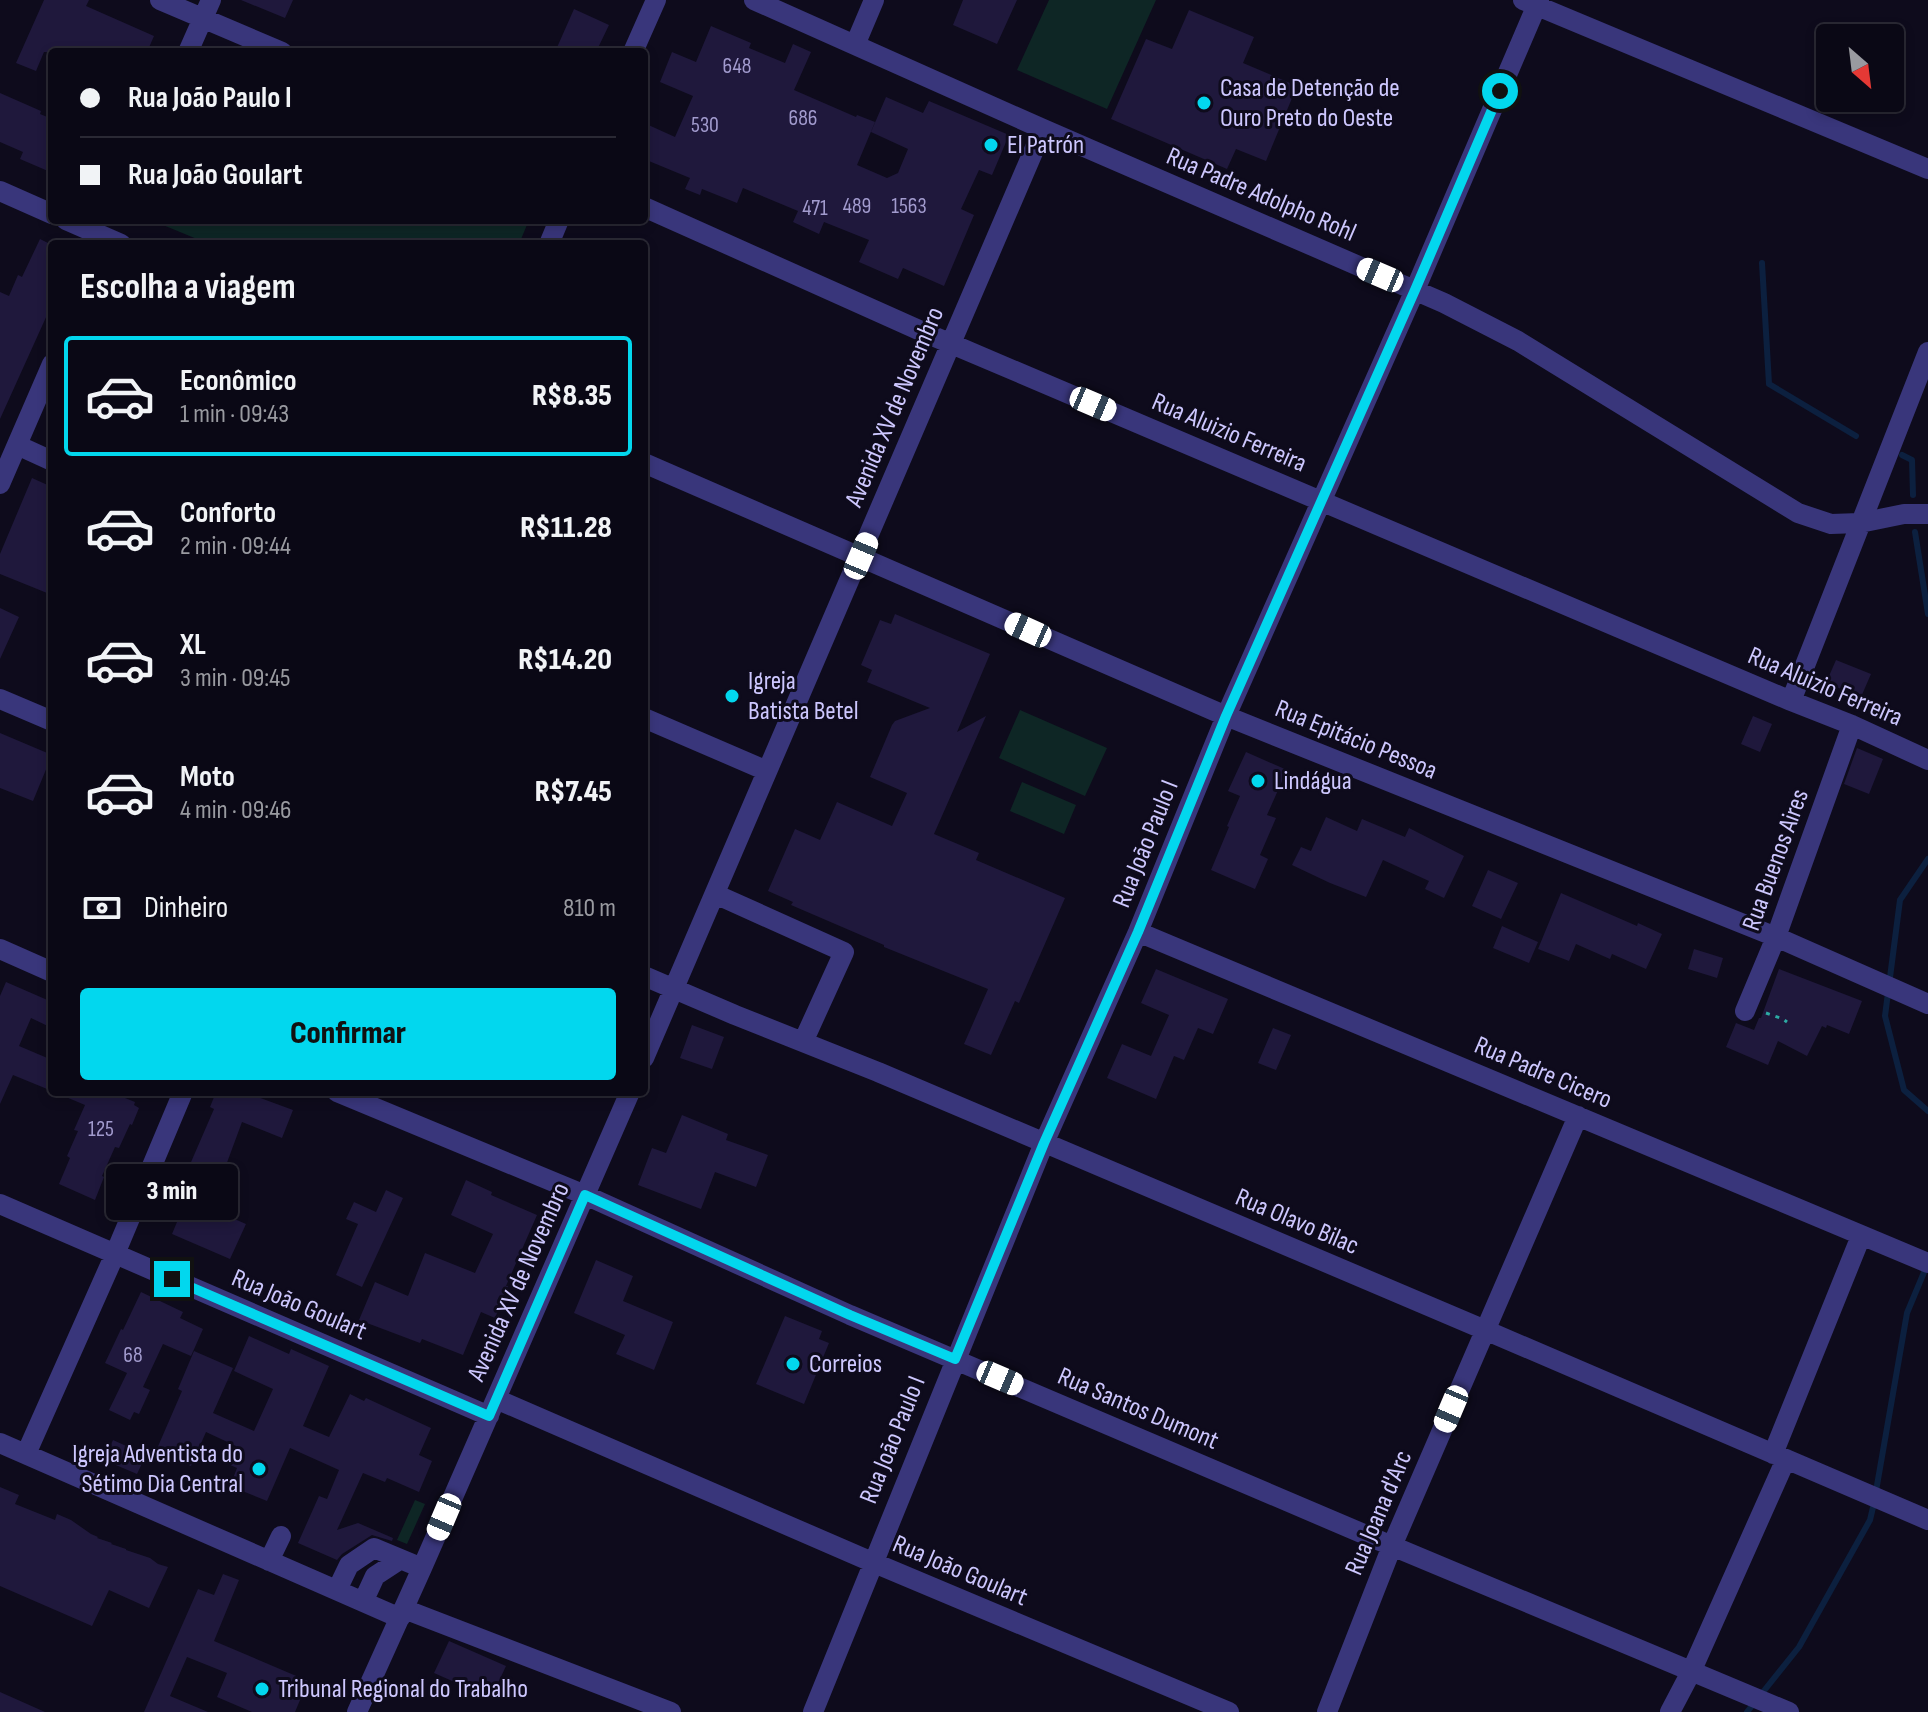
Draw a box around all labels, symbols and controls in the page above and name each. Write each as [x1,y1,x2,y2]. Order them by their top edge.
north arrow [1816,24,1904,112]
map controls [1816,24,1904,112]
house number: 648 [723,53,751,80]
place label: Casa de Detenção de Ouro Preto do Oeste [1220,73,1400,134]
route start [1482,73,1518,109]
text: Rua João Paulo I [128,80,292,116]
marker: Casa de Detenção de Ouro Preto do Oeste [1195,94,1213,112]
house number: 686 [789,105,817,132]
house number: 530 [691,112,719,139]
place label: El Patrón [1007,130,1084,161]
marker: El Patrón [982,136,1000,154]
street label: Rua Padre Adolpho Rohl [1162,141,1360,249]
text: Rua João Goulart [128,157,302,193]
house number: 489 [843,193,871,220]
house number: 1563 [891,193,927,220]
house number: 471 [802,195,828,222]
car [1353,255,1407,295]
text: Escolha a viagem [80,266,296,309]
street label: Avenida XV de Novembro [839,302,951,512]
icon: car [84,360,156,432]
text: Econômico [180,363,297,399]
text: R$8.35 [532,378,612,414]
car [1066,384,1120,424]
street label: Rua Aluizio Ferreira [1147,387,1311,479]
text: 1 min · 09:43 [180,399,289,430]
icon: car [84,492,156,564]
text: Conforto [180,495,276,531]
text: R$11.28 [520,510,612,546]
car [841,529,881,583]
text: 2 min · 09:44 [180,531,291,562]
car [1001,609,1055,651]
icon: car [84,624,156,696]
text: XL [180,627,206,663]
street label: Rua Aluizio Ferreira [1743,641,1907,733]
text: R$14.20 [518,642,612,678]
text: 3 min · 09:45 [180,663,291,694]
place label: Igreja Batista Betel [748,666,859,727]
marker: Igreja Batista Betel [723,687,741,705]
street label: Rua Epitácio Pessoa [1271,693,1441,787]
icon: car [84,756,156,828]
text: Moto [180,759,235,795]
place label: Lindágua [1274,766,1352,797]
marker: Lindágua [1249,772,1267,790]
text: R$7.45 [535,774,612,810]
street label: Rua João Paulo I [1106,776,1186,912]
street label: Rua Buenos Aires [1736,785,1816,935]
text: 4 min · 09:46 [180,795,291,826]
icon: cash [80,886,124,930]
text: Dinheiro [144,890,228,926]
text: 810 m [563,893,616,924]
button: Confirmar [80,988,616,1080]
street label: Rua Padre Cicero [1470,1030,1616,1116]
house number: 125 [88,1116,114,1143]
callout: 3 min [106,1163,238,1219]
text: 3 min [147,1176,197,1207]
street label: Avenida XV de Novembro [461,1178,577,1387]
street label: Rua Olavo Bilac [1231,1182,1363,1262]
route end [154,1261,190,1297]
street label: Rua João Goulart [227,1263,371,1347]
house number: 68 [123,1342,143,1369]
place label: Correios [809,1349,882,1380]
marker: Correios [784,1355,802,1373]
car [973,1358,1027,1398]
street label: Rua Santos Dumont [1053,1361,1223,1457]
street label: Rua João Paulo I [853,1372,933,1508]
car [1431,1382,1471,1436]
place label: Igreja Adventista do Sétimo Dia Central [72,1439,243,1500]
street label: Rua Joana d'Arc [1339,1446,1419,1580]
marker: Igreja Adventista do Sétimo Dia Central [250,1460,268,1478]
car [424,1490,464,1544]
street label: Rua João Goulart [888,1529,1032,1613]
place label: Tribunal Regional do Trabalho [278,1674,528,1705]
marker: Tribunal Regional do Trabalho [253,1680,271,1698]

